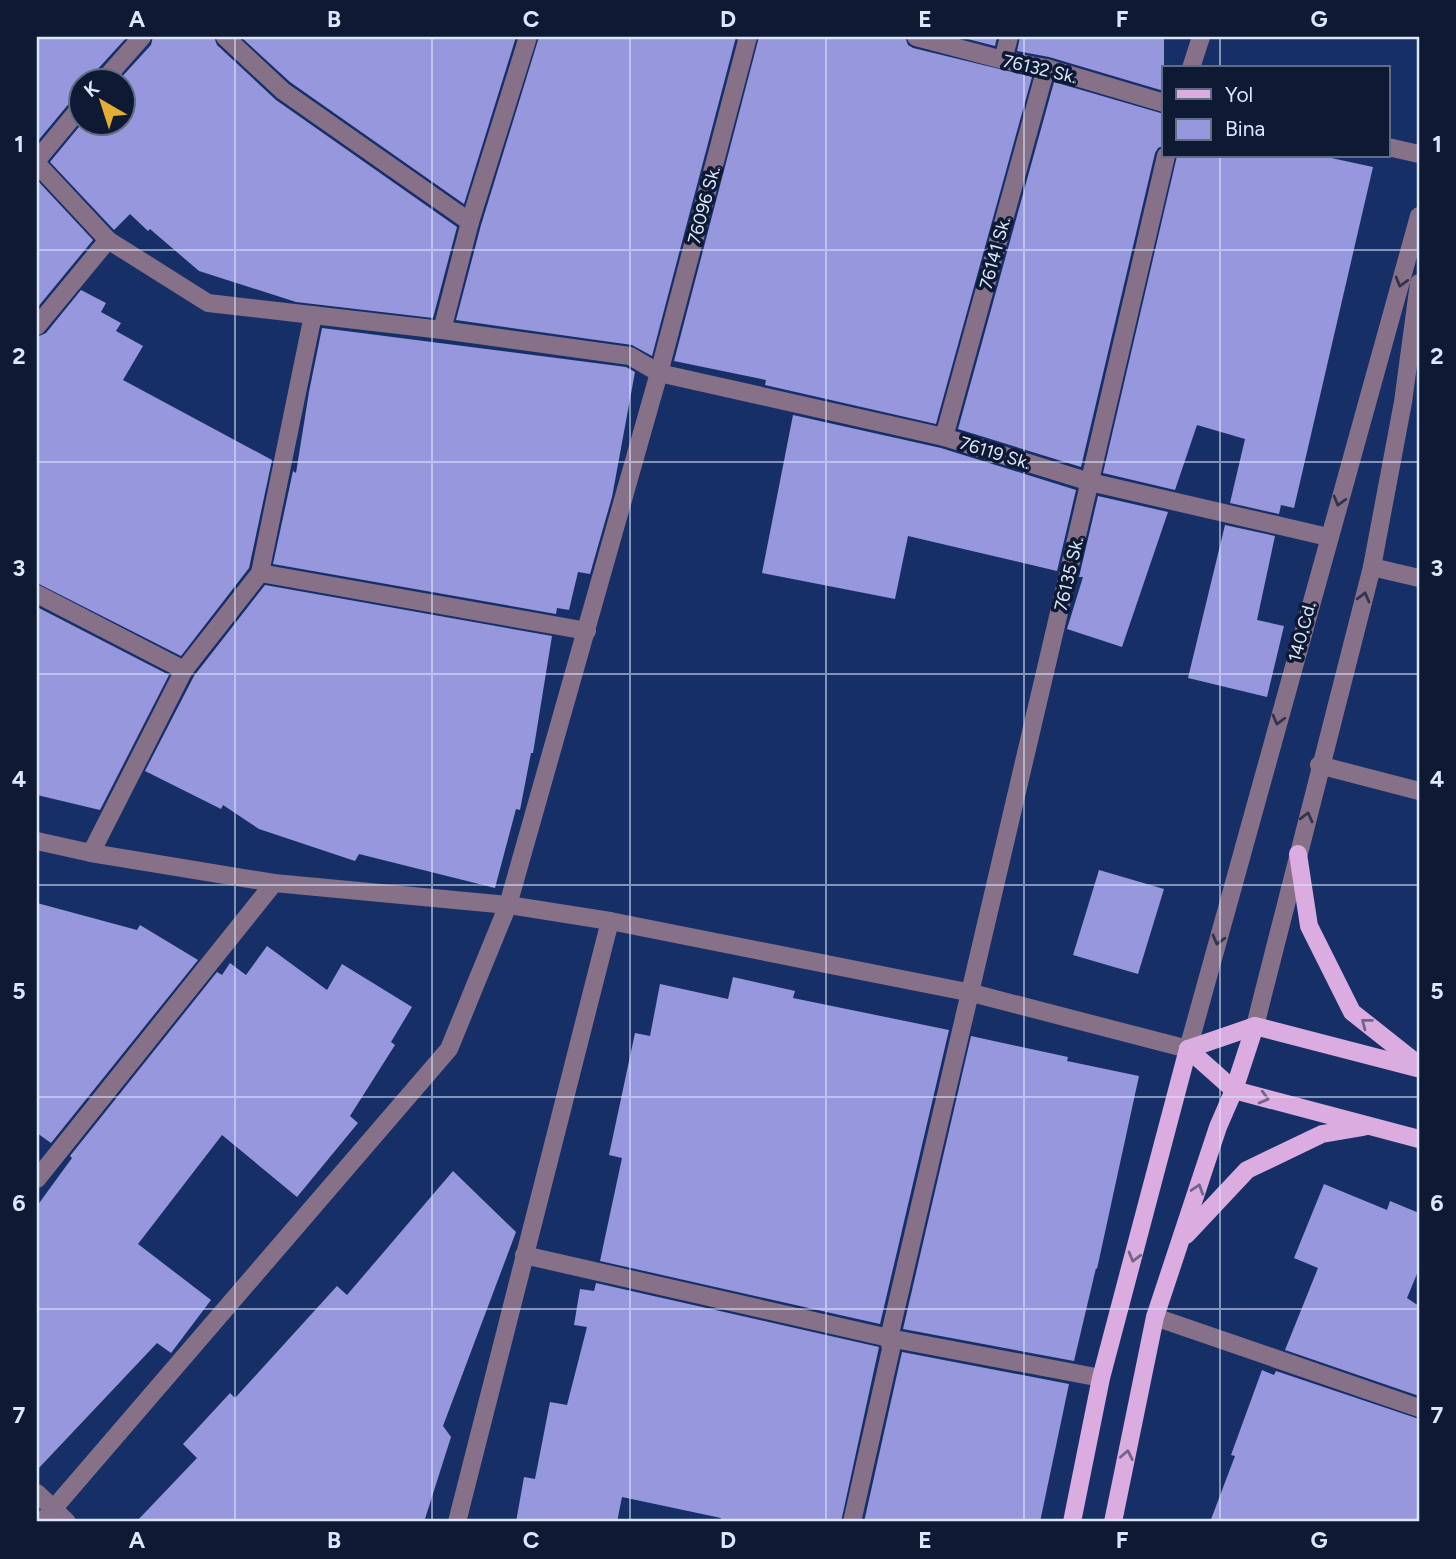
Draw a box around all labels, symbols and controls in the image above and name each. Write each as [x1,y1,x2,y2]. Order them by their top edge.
text: A [129,5,146,33]
text: B [327,5,341,33]
text: C [523,5,540,33]
text: D [720,5,736,33]
text: E [918,5,932,33]
text: F [1116,5,1129,33]
text: G [1310,5,1328,33]
street label: 76132 Sk. [1001,50,1079,88]
north arrow [66,66,136,136]
legend [1162,66,1390,158]
text: K [79,76,104,102]
text: Yol [1225,82,1253,107]
text: Bina [1225,116,1265,141]
text: 1 [14,130,24,158]
text: 1 [1432,130,1442,158]
street label: 76096 Sk. [683,164,725,246]
street label: 76141 Sk. [975,214,1015,292]
one-way arrow [1394,276,1409,288]
text: 2 [12,342,26,370]
text: 2 [1430,342,1444,370]
street label: 76119 Sk. [957,432,1033,474]
one-way arrow [1332,495,1347,507]
street label: 76135 Sk. [1050,535,1088,613]
text: 3 [13,554,25,582]
text: 3 [1431,554,1443,582]
one-way arrow [1356,591,1370,603]
street label: 140.Cd. [1283,600,1321,664]
one-way arrow [1272,714,1286,726]
text: 4 [12,765,26,793]
text: 4 [1430,765,1444,793]
one-way arrow [1299,812,1313,824]
one-way arrow [1212,933,1226,945]
text: 5 [12,977,26,1005]
text: 5 [1430,977,1444,1005]
one-way arrow [1361,1019,1374,1031]
one-way arrow [1258,1090,1270,1104]
one-way arrow [1189,1183,1204,1195]
text: 6 [12,1189,26,1217]
text: 6 [1430,1189,1444,1217]
one-way arrow [1128,1251,1142,1263]
text: 7 [13,1401,26,1429]
text: 7 [1431,1401,1444,1429]
one-way arrow [1118,1449,1133,1461]
text: A [129,1526,146,1554]
text: B [327,1526,341,1554]
text: C [523,1526,540,1554]
text: D [720,1526,736,1554]
text: E [918,1526,932,1554]
text: F [1116,1526,1129,1554]
text: G [1310,1526,1328,1554]

